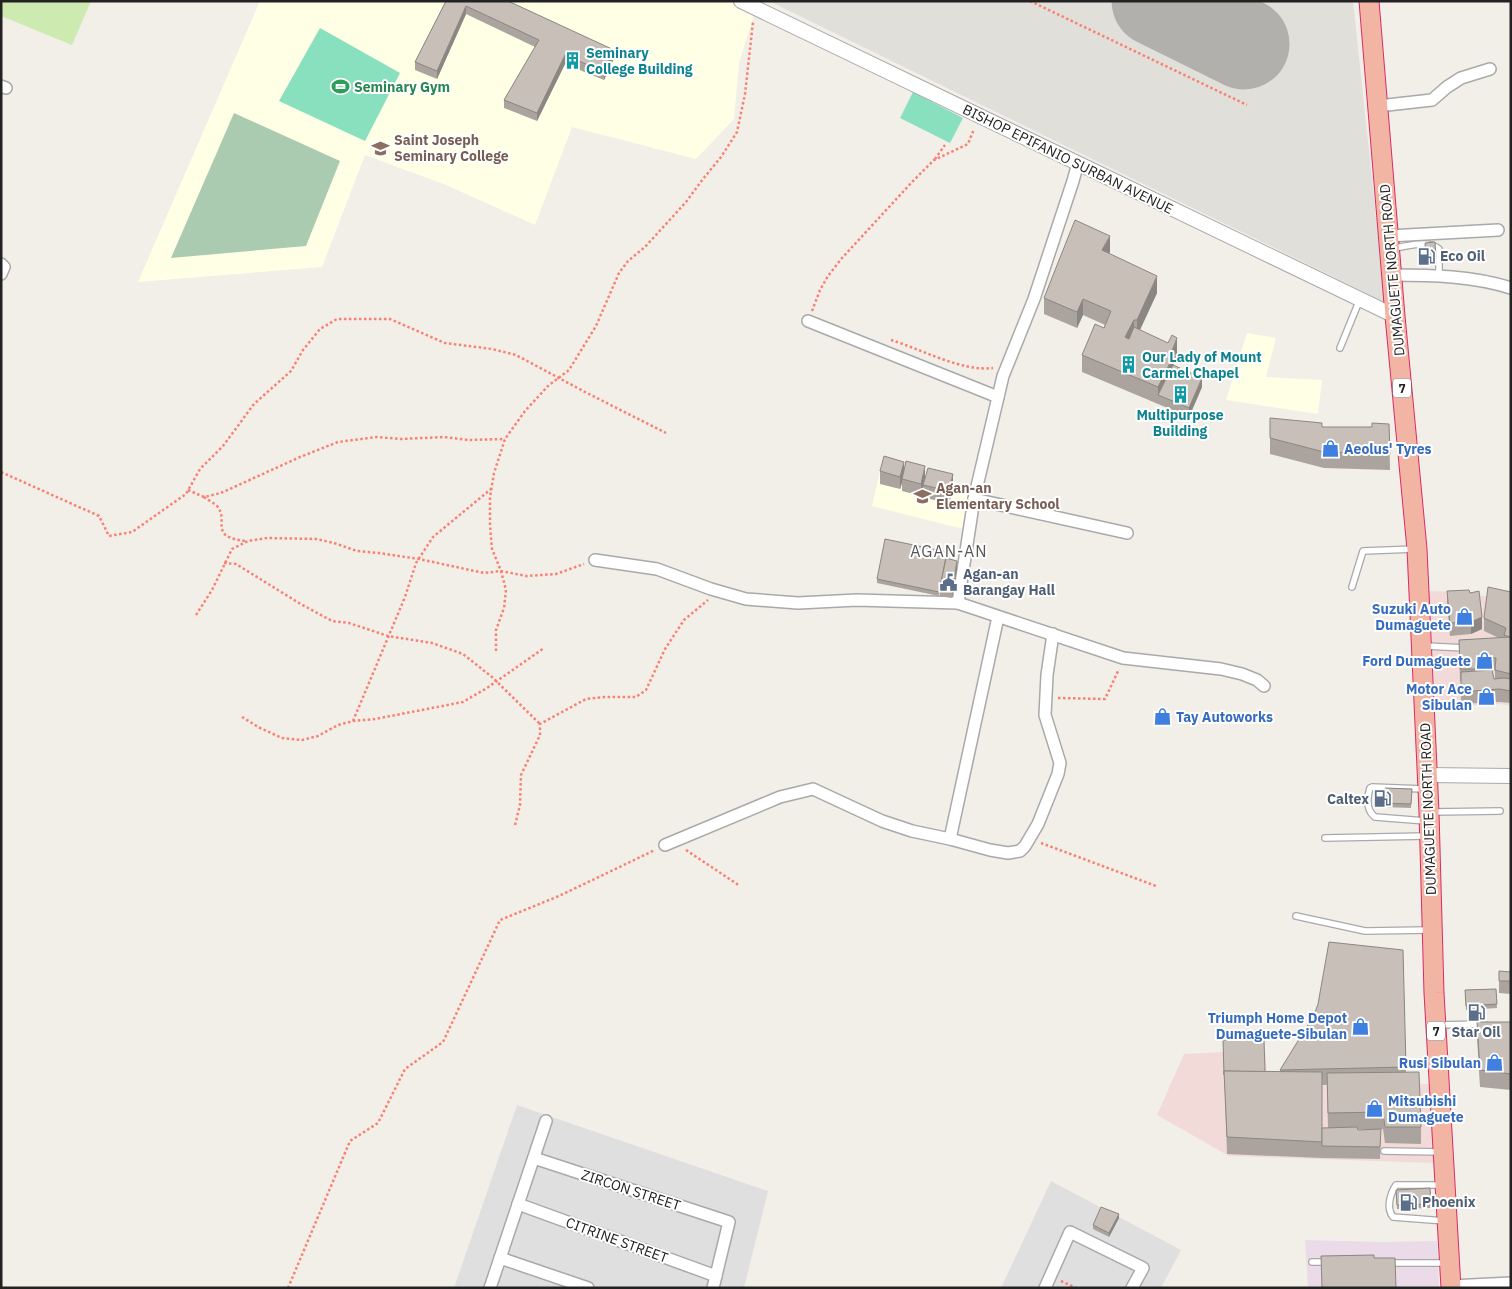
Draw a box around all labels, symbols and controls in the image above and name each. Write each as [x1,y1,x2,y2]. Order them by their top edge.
place label: Seminary College Building [586,44,693,78]
building icon: Seminary College Building [562,51,582,71]
sports icon: Seminary Gym [330,77,350,97]
place label: Seminary Gym [354,78,450,96]
street label: BISHOP EPIFANIO SURBAN AVENUE [960,100,1176,218]
place label: Saint Joseph Seminary College [394,131,509,165]
school or university icon: Saint Joseph Seminary College [370,138,390,158]
street label: DUMAGUETE NORTH ROAD [1376,183,1408,357]
fuel station icon: Eco Oil [1416,246,1436,266]
place label: Eco Oil [1440,247,1485,265]
place label: Our Lady of Mount Carmel Chapel [1142,348,1262,382]
building icon: Our Lady of Mount Carmel Chapel [1118,355,1138,375]
road number: 7 [1393,378,1411,398]
building icon: Multipurpose Building [1170,385,1190,405]
place label: Multipurpose Building [1136,406,1224,440]
shop icon: Aeolus' Tyres [1320,439,1340,459]
place label: Aeolus' Tyres [1344,440,1432,458]
place label: Agan-an Elementary School [936,479,1060,513]
school or university icon: Agan-an Elementary School [912,486,932,506]
district label: AGAN-AN [910,541,988,561]
place label: Agan-an Barangay Hall [963,565,1055,599]
public building icon: Agan-an Barangay Hall [939,572,959,592]
place label: Suzuki Auto Dumaguete [1372,600,1451,634]
shop icon: Suzuki Auto Dumaguete [1455,607,1475,627]
shop icon: Ford Dumaguete [1475,651,1495,671]
place label: Ford Dumaguete [1362,652,1471,670]
place label: Motor Ace Sibulan [1406,680,1472,714]
shop icon: Motor Ace Sibulan [1476,687,1496,707]
shop icon: Tay Autoworks [1152,707,1172,727]
place label: Tay Autoworks [1176,708,1273,726]
street label: DUMAGUETE NORTH ROAD [1416,723,1440,895]
fuel station icon: Caltex [1373,789,1393,809]
place label: Caltex [1327,790,1369,808]
fuel station icon: Star Oil [1466,1002,1486,1022]
place label: Triumph Home Depot Dumaguete-Sibulan [1208,1009,1347,1043]
shop icon: Triumph Home Depot Dumaguete-Sibulan [1351,1016,1371,1036]
road number: 7 [1427,1021,1445,1040]
place label: Star Oil [1451,1023,1501,1041]
shop icon: Rusi Sibulan [1485,1053,1505,1073]
place label: Rusi Sibulan [1399,1054,1481,1072]
place label: Mitsubishi Dumaguete [1388,1092,1464,1126]
shop icon: Mitsubishi Dumaguete [1364,1099,1384,1119]
street label: ZIRCON STREET [579,1165,683,1215]
fuel station icon: Phoenix [1398,1192,1418,1212]
place label: Phoenix [1422,1193,1476,1211]
street label: CITRINE STREET [563,1213,671,1267]

